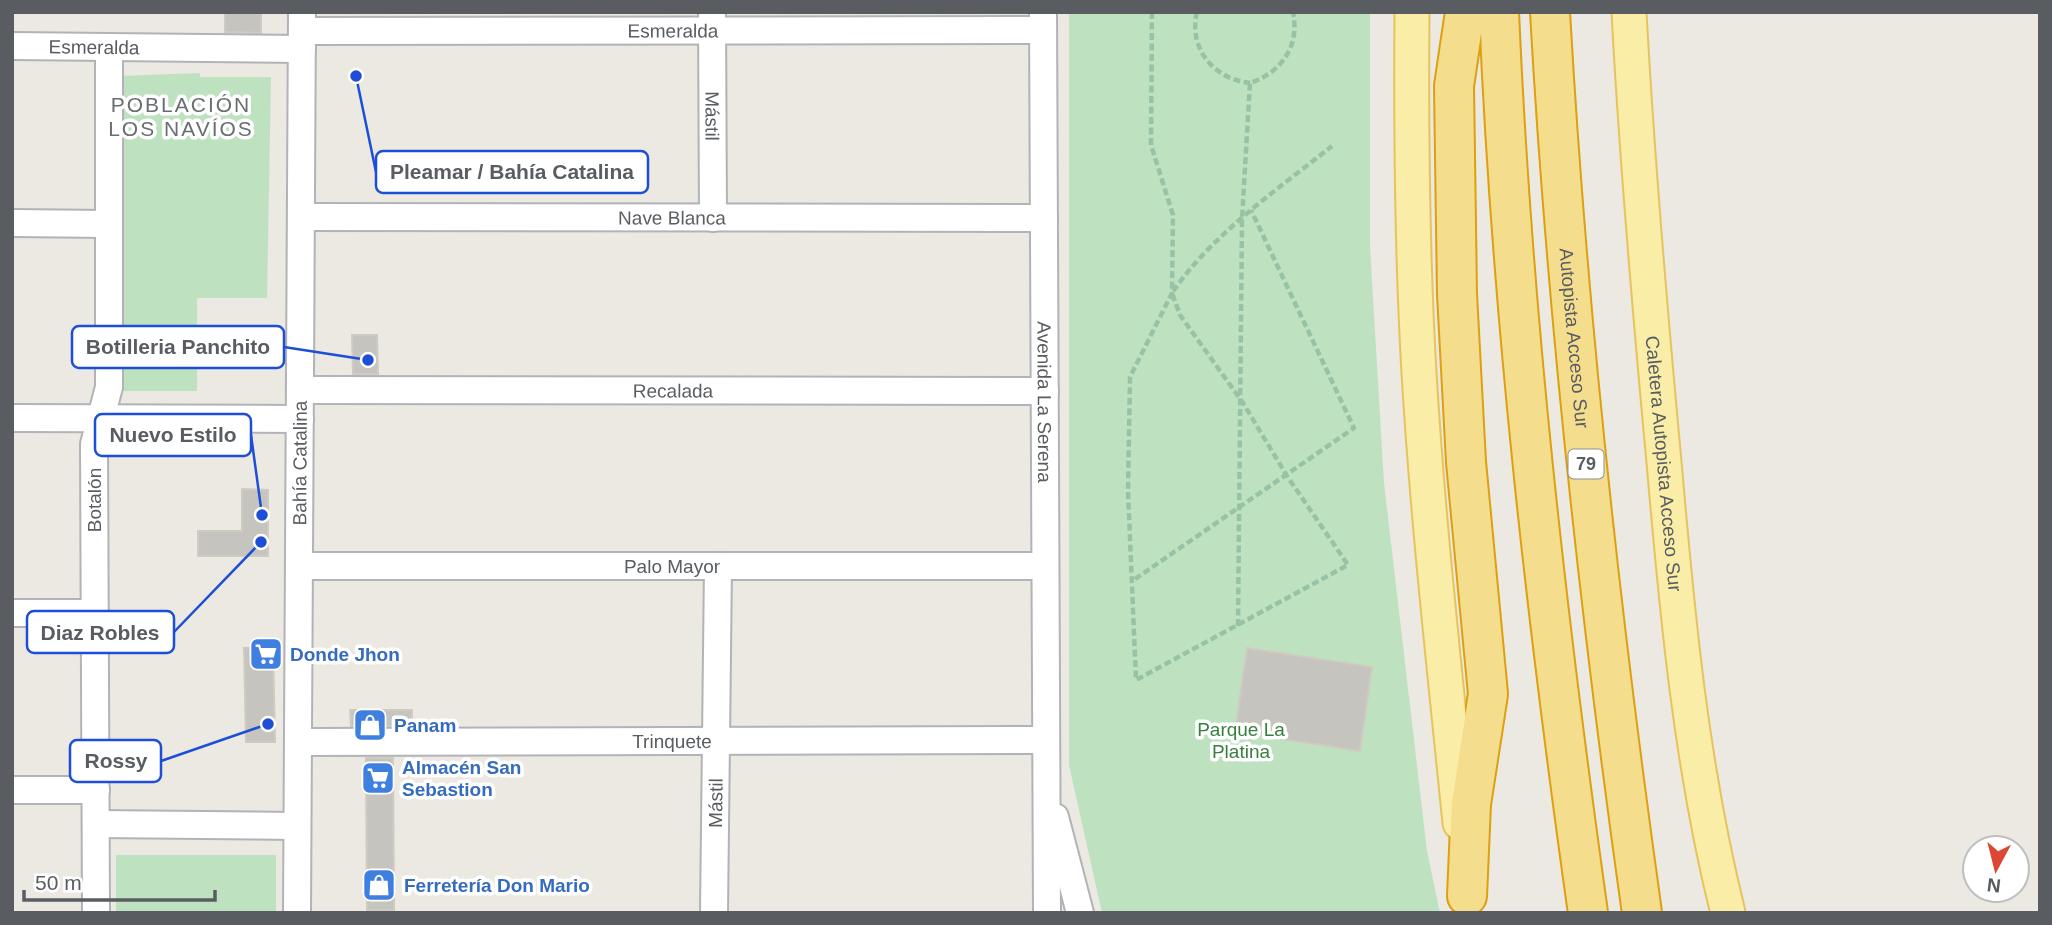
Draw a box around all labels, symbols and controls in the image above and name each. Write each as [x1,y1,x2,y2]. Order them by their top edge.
street label: Esmeralda [628,20,719,41]
street label: Esmeralda [48,36,140,58]
street label: Mástil [702,91,723,141]
district label: POBLACIÓN LOS NAVÍOS [108,93,254,140]
callout: Pleamar / Bahía Catalina [376,151,648,193]
text: Pleamar / Bahía Catalina [390,160,634,183]
street label: Nave Blanca [618,207,726,228]
street label: Autopista Acceso Sur [1556,247,1593,430]
street label: Avenida La Serena [1034,321,1056,483]
callout: Botilleria Panchito [72,326,284,368]
text: Botilleria Panchito [86,335,270,358]
street label: Caletera Autopista Acceso Sur [1642,335,1686,593]
street label: Recalada [633,380,714,401]
street label: Bahía Catalina [289,400,310,525]
callout: Nuevo Estilo [95,414,251,456]
text: Nuevo Estilo [109,423,237,446]
road number: 79 [1568,450,1604,478]
street label: Botalón [84,468,105,532]
street label: Palo Mayor [624,556,721,577]
callout: Diaz Robles [27,611,174,653]
text: Diaz Robles [40,621,160,644]
supermarket icon: Donde Jhon [247,635,285,673]
place label: Donde Jhon [290,644,400,665]
shop icon: Panam [351,706,389,744]
place label: Panam [394,715,456,736]
park label: Parque La Platina [1197,719,1285,762]
street label: Trinquete [632,730,712,752]
callout: Rossy [70,740,161,782]
text: Rossy [84,749,148,772]
place label: Almacén San Sebastion [402,757,521,800]
supermarket icon: Almacén San Sebastion [359,759,397,797]
street label: Mástil [704,778,726,828]
north arrow [1961,834,2031,904]
scale bar [24,858,215,902]
shop icon: Ferretería Don Mario [360,866,398,904]
text: 50 m [35,871,82,894]
text: N [1986,874,2002,897]
place label: Ferretería Don Mario [404,875,590,896]

